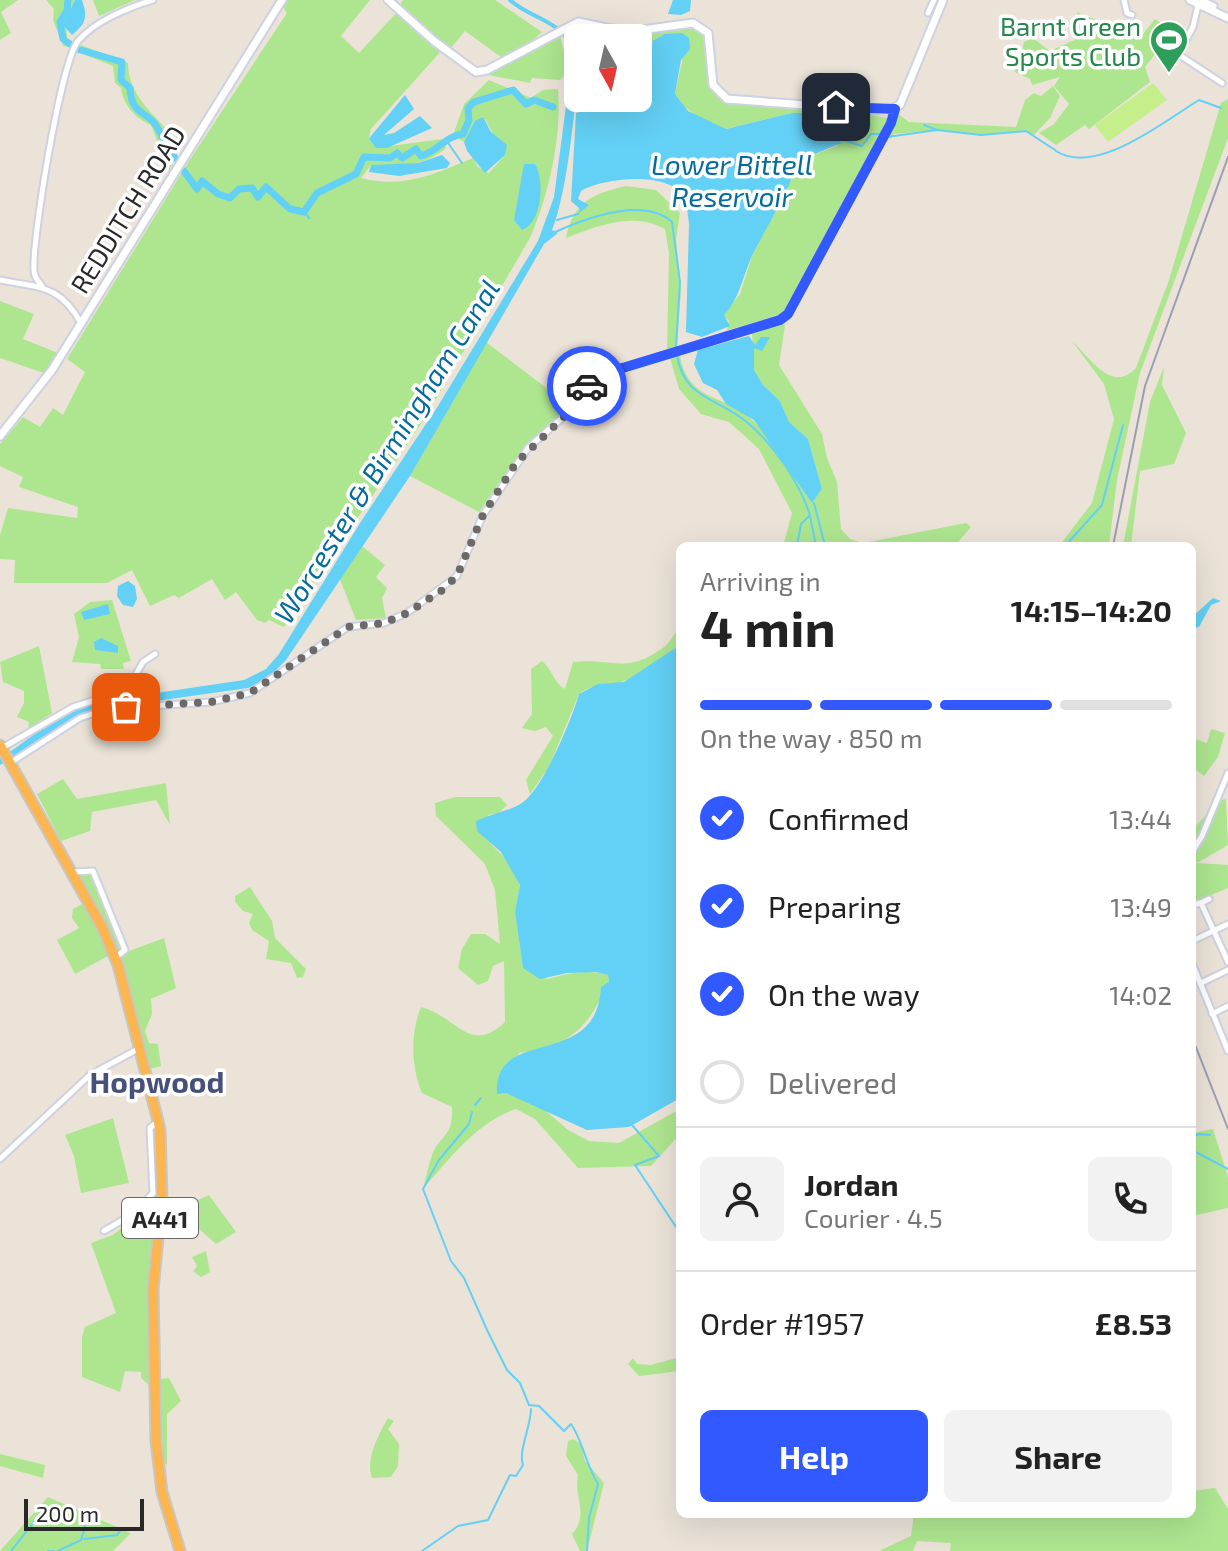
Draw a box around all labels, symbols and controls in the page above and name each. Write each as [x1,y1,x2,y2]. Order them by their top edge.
place label: Barnt Green Sports Club [1000,10,1141,71]
sports icon: Barnt Green Sports Club [1148,19,1190,74]
north arrow [564,24,652,112]
map controls [564,24,652,112]
pin [802,73,870,141]
icon: home [814,85,858,129]
street label: REDDITCH ROAD [63,120,191,298]
water label: Lower Bittell Reservoir [651,147,813,213]
water label: Worcester & Birmingham Canal [266,273,506,629]
courier [547,346,627,426]
icon: car [565,364,609,408]
text: Arriving in [700,565,821,596]
text: 14:15–14:20 [1011,592,1172,628]
text: 4 min [700,595,836,657]
pin [92,673,160,741]
icon: bag [104,685,148,729]
text: On the way · 850 m [700,722,923,753]
icon: check [700,796,744,840]
text: Confirmed [768,800,909,836]
text: 13:44 [1109,803,1172,834]
icon: check [700,884,744,928]
text: Preparing [768,888,901,924]
text: 13:49 [1110,891,1172,922]
icon: check [700,972,744,1016]
text: On the way [768,976,920,1012]
text: 14:02 [1109,979,1172,1010]
district label: Hopwood [90,1063,224,1099]
text: Delivered [768,1064,897,1100]
button: person [700,1157,784,1241]
button: phone [1088,1157,1172,1241]
text: Jordan [804,1166,899,1202]
road number: A441 [122,1198,198,1238]
text: Courier · 4.5 [804,1202,943,1233]
text: Order #1957 [700,1305,864,1341]
text: £8.53 [1095,1305,1172,1341]
button: Help [700,1410,928,1502]
button: Share [944,1410,1172,1502]
scale bar [24,1495,144,1531]
text: 200 m [36,1500,99,1526]

